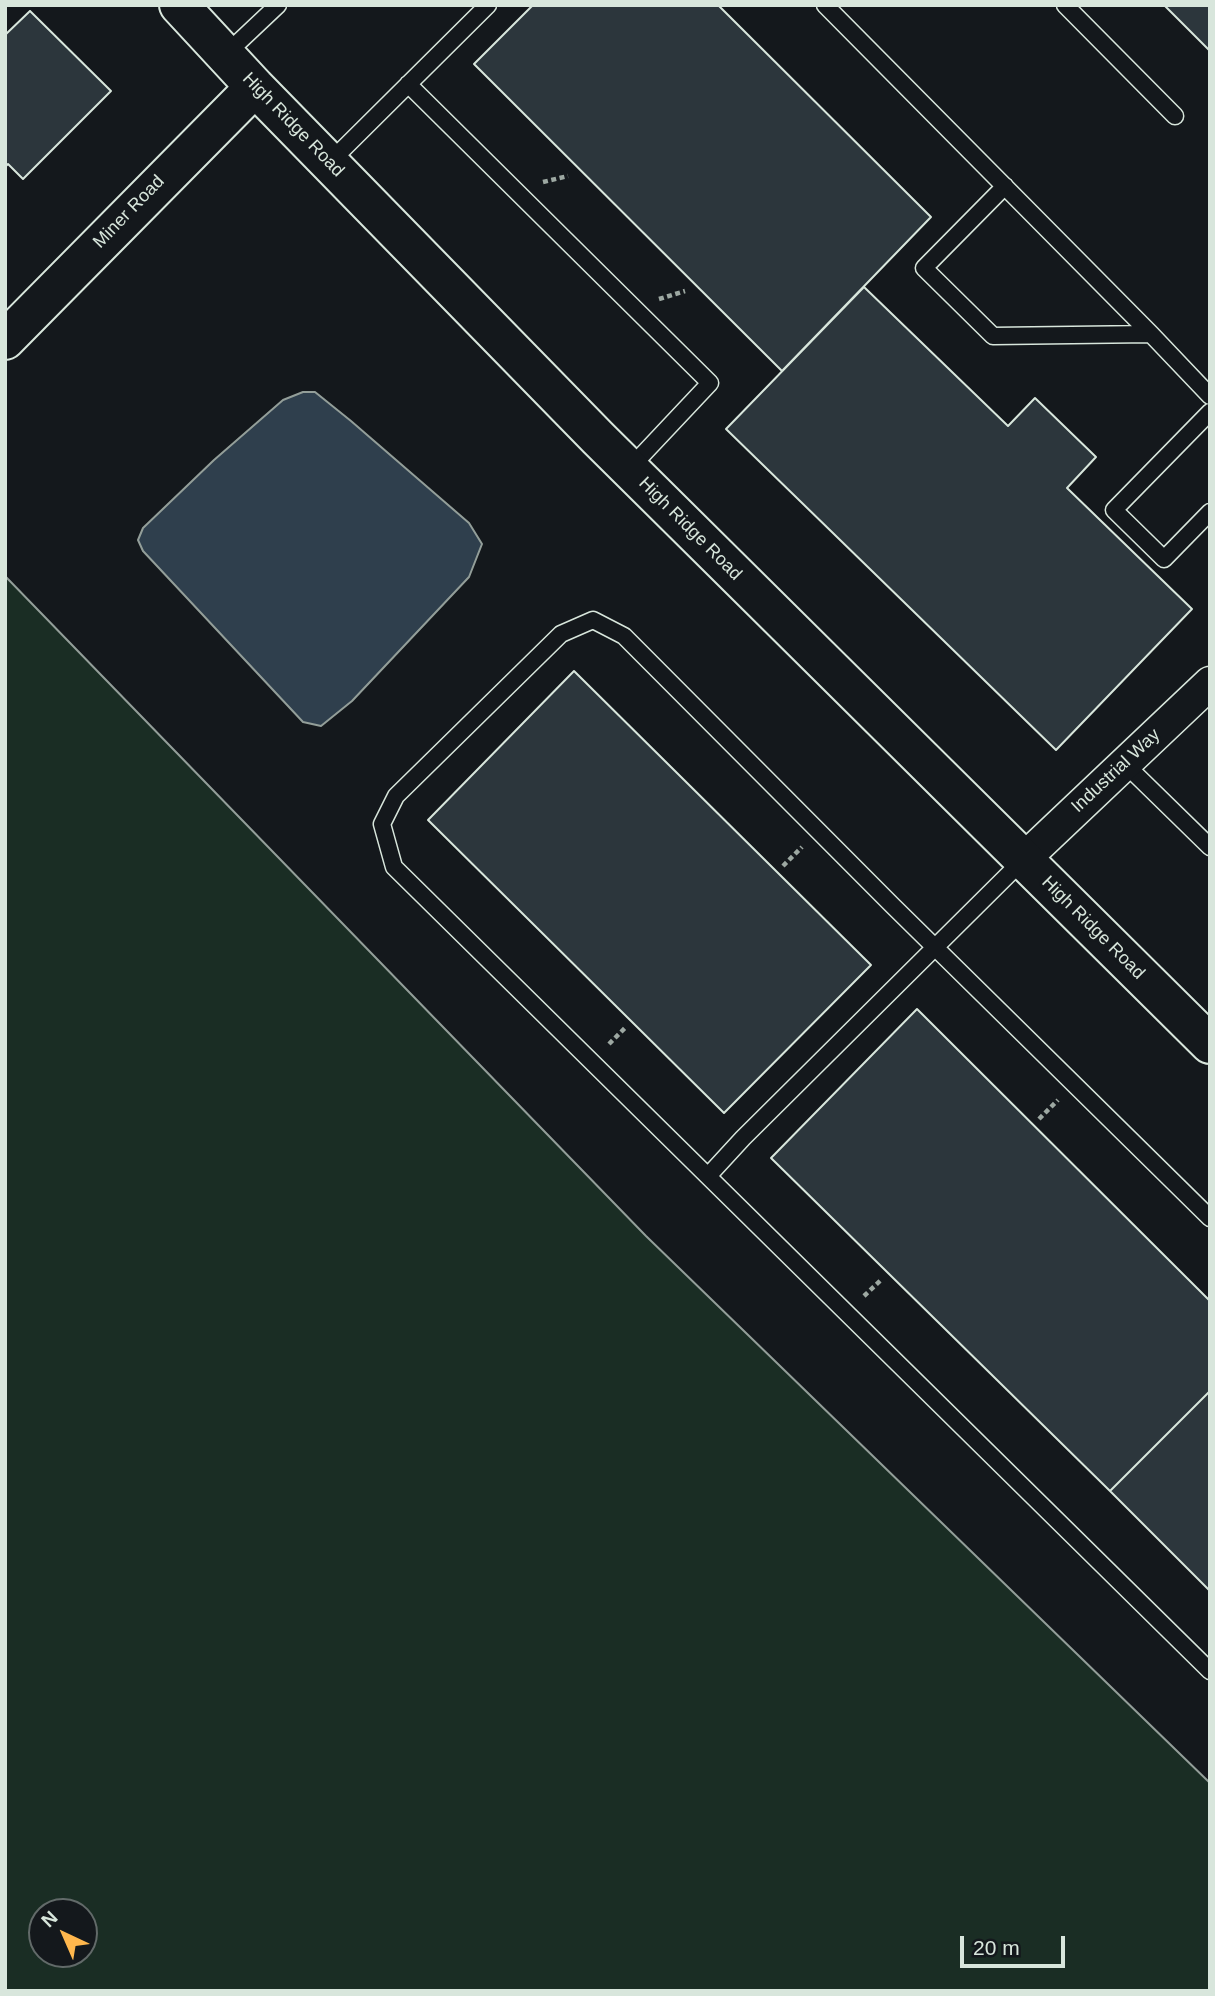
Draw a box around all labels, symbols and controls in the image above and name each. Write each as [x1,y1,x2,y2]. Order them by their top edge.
street label: High Ridge Road [238,68,348,182]
street label: Miner Road [89,171,169,253]
street label: High Ridge Road [634,473,746,585]
street label: Industrial Way [1067,724,1165,818]
street label: High Ridge Road [1037,872,1149,984]
north arrow [28,1898,98,1968]
text: N [37,1907,62,1931]
scale bar [963,1923,1068,1967]
text: 20 m [973,1936,1020,1959]

